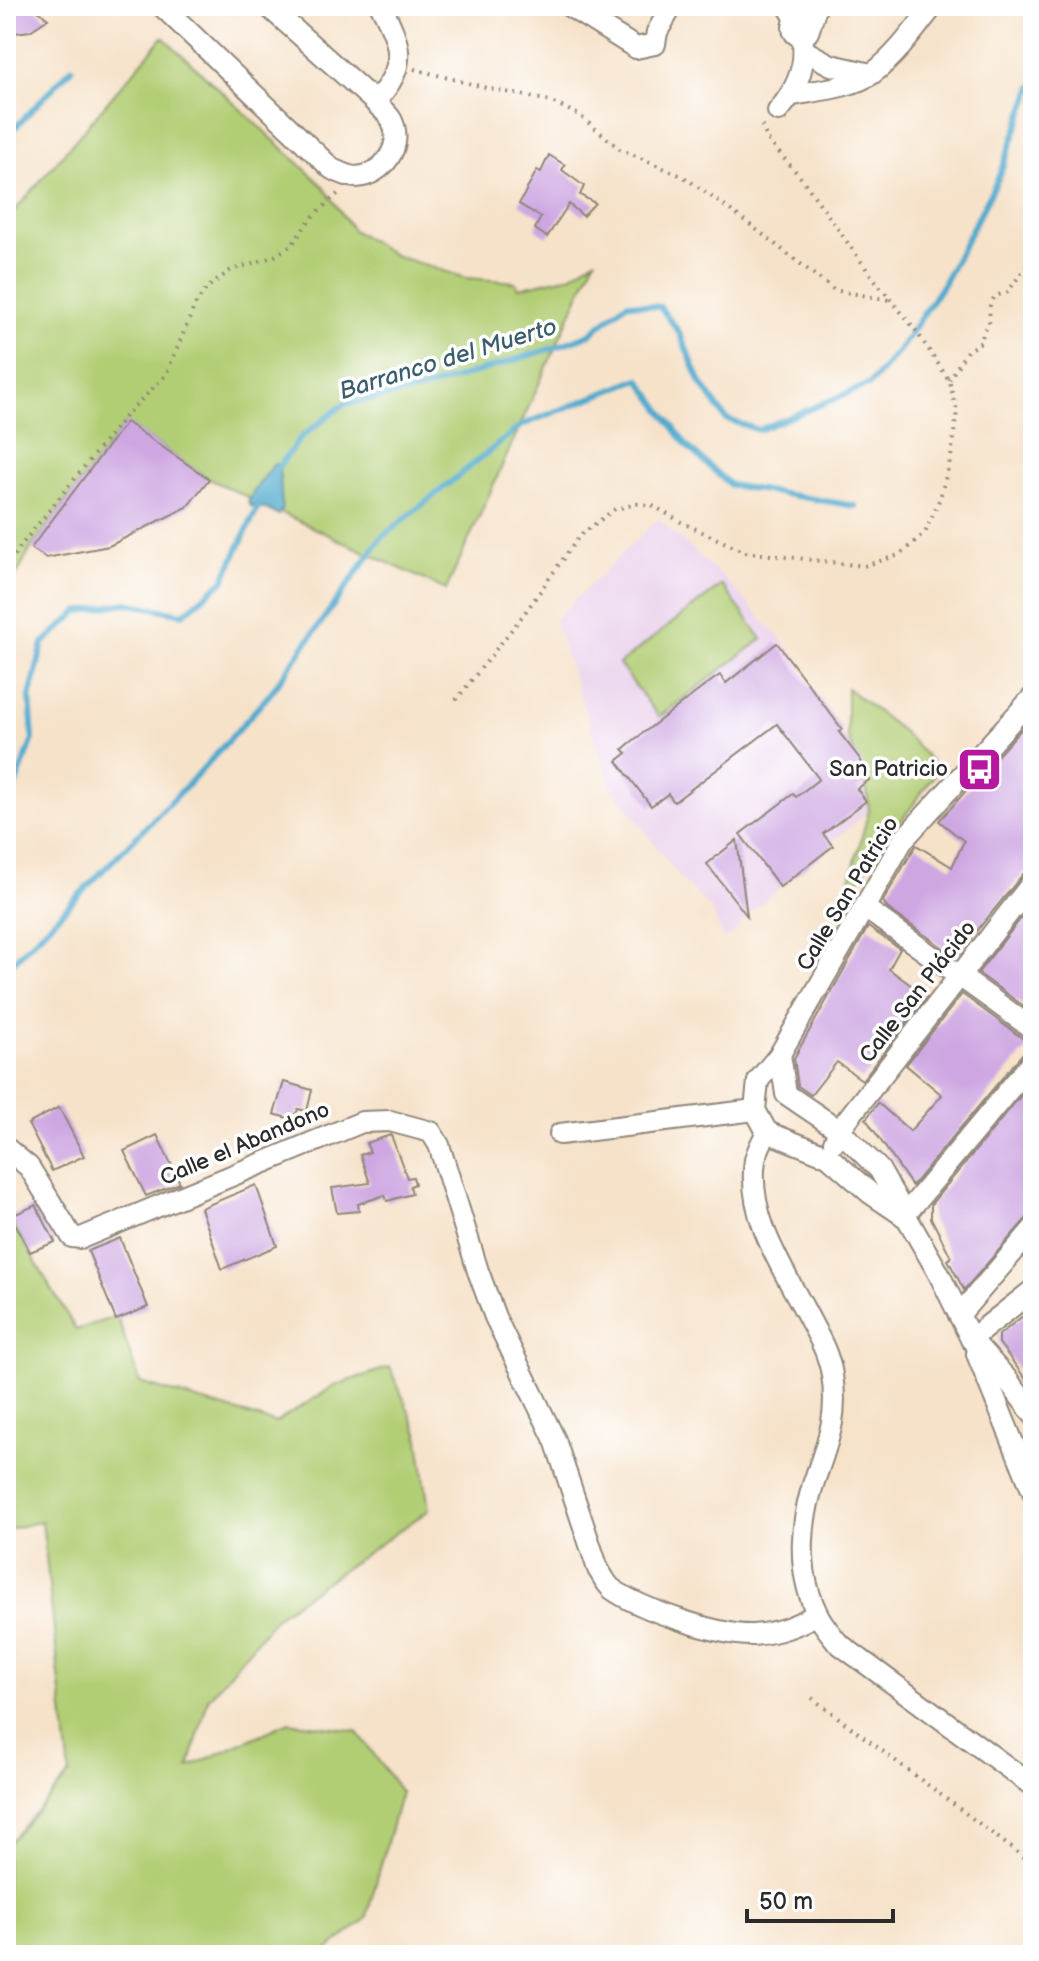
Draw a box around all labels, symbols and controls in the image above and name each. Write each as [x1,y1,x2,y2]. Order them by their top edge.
water label: Barranco del Muerto [336,312,560,406]
bus stop icon: San Patricio [955,745,1003,793]
place label: San Patricio [829,756,948,783]
street label: Calle San Patricio [791,812,905,976]
street label: Calle San Plácido [854,915,982,1069]
street label: Calle el Abandono [156,1096,334,1192]
scale bar [747,1873,893,1923]
text: 50 m [759,1887,813,1916]

